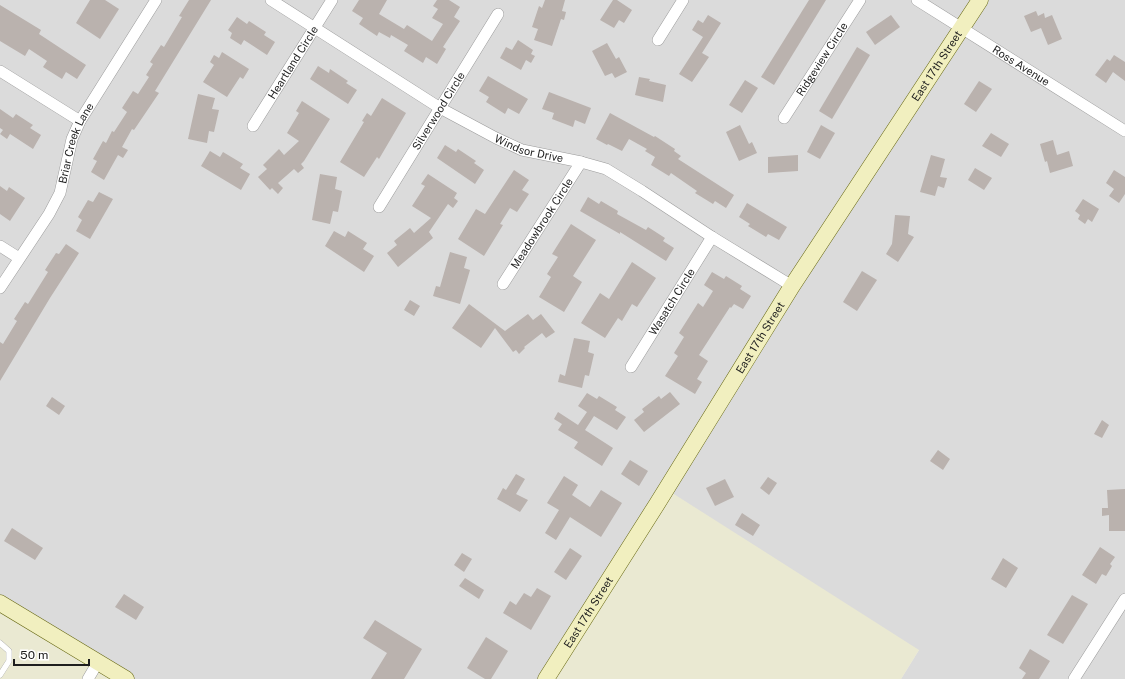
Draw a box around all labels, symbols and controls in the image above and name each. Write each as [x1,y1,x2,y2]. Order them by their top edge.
street label: Ridgeview Circle [794,20,850,98]
street label: Heartland Circle [265,24,320,101]
street label: East 17th Street [909,28,964,103]
street label: Ross Avenue [990,43,1052,88]
street label: Silverwood Circle [410,70,467,152]
street label: Briar Creek Lane [56,101,96,185]
street label: Windsor Drive [493,132,564,164]
street label: Meadowbrook Circle [508,176,575,271]
street label: Wasatch Circle [646,266,697,337]
street label: East 17th Street [733,300,787,375]
street label: East 17th Street [561,575,615,650]
scale bar [14,641,89,667]
text: 50 m [20,648,48,662]

